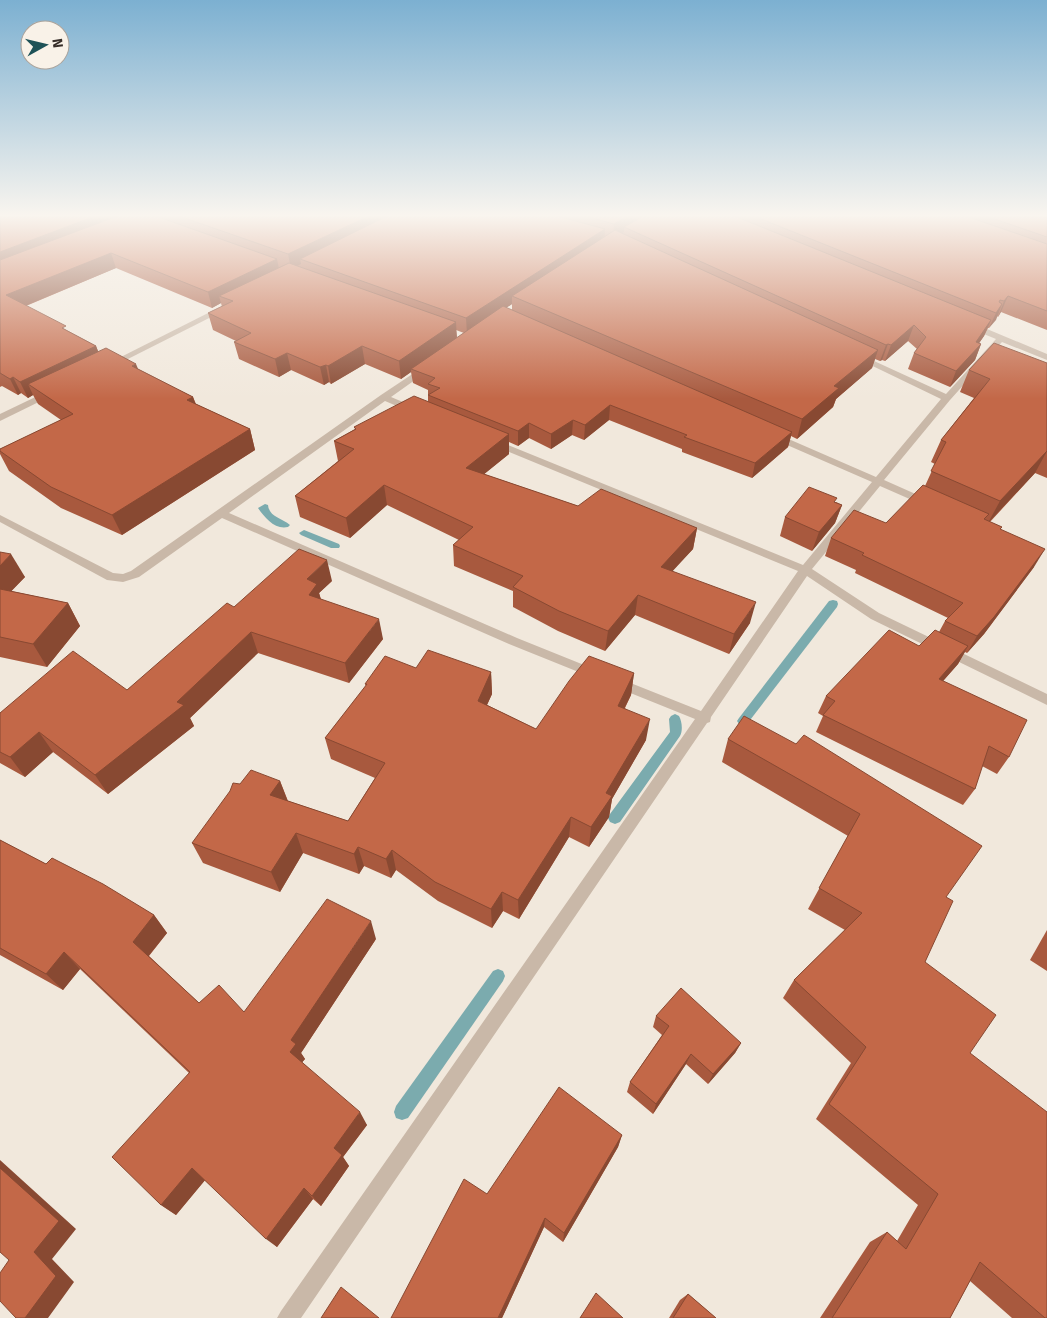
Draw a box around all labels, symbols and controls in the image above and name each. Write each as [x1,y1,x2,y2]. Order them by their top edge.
north arrow [20,20,70,70]
text: N [48,37,66,49]

